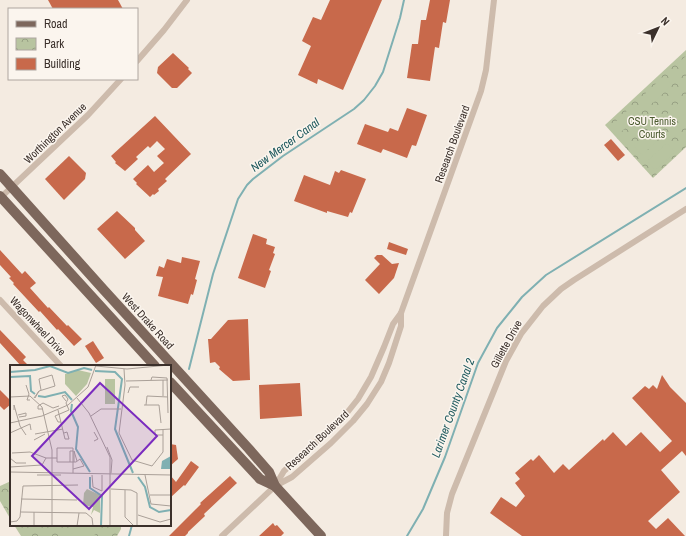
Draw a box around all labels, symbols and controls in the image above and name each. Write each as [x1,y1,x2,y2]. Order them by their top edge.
legend [8,8,138,80]
north arrow [638,8,678,48]
text: N [658,14,673,28]
text: Road [44,16,68,32]
text: Park [44,36,64,52]
text: Building [44,56,81,72]
street label: Worthington Avenue [21,100,89,166]
street label: Research Boulevard [431,103,473,185]
water label: New Mercer Canal [247,114,323,175]
park label: CSU Tennis Courts [628,114,676,141]
street label: West Drake Road [119,290,177,352]
street label: Wagonwheel Drive [7,293,69,359]
street label: Gillette Drive [487,318,525,370]
water label: Larimer County Canal 2 [428,356,479,460]
inset map [10,365,171,526]
street label: Research Boulevard [282,407,352,473]

